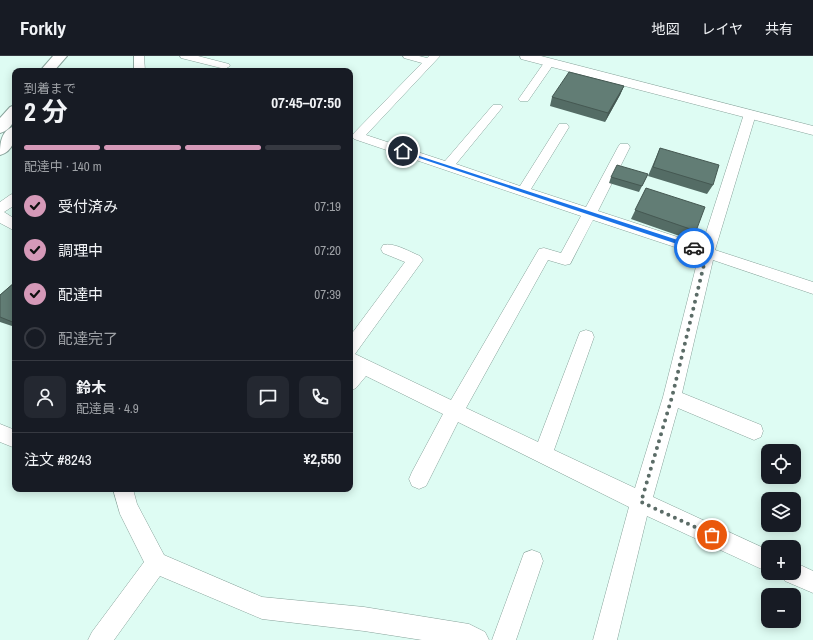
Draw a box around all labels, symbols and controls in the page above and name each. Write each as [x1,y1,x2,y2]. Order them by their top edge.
text: Forkly [20,15,66,41]
text: 地図 [651,20,679,38]
text: レイヤ [701,20,743,38]
text: 共有 [765,20,793,38]
text: 到着まで [24,80,76,97]
text: 07:45–07:50 [271,92,341,113]
text: 2 分 [24,94,68,129]
pin [386,134,420,168]
icon: home [392,140,414,162]
text: 配達中 · 140 m [24,158,102,175]
icon: check [24,195,46,217]
text: 受付済み [58,196,118,217]
text: 07:19 [314,198,341,215]
courier [674,228,714,268]
icon: car [683,237,705,259]
icon: check [24,239,46,261]
text: 調理中 [58,240,103,261]
text: 07:20 [314,242,341,259]
icon: check [24,283,46,305]
text: 配達中 [58,284,103,305]
text: 07:39 [314,286,341,303]
text: 配達完了 [58,328,118,349]
button: person [24,376,66,418]
button: chat [247,376,289,418]
button: phone [299,376,341,418]
text: 鈴木 [76,377,106,398]
text: 配達員 · 4.9 [76,400,139,417]
map controls [761,444,801,628]
button: locate [761,444,801,484]
text: ¥2,550 [303,448,341,469]
text: 注文 #8243 [24,449,92,470]
button: layers [761,492,801,532]
pin [695,518,729,552]
icon: bag [701,524,723,546]
button: + [761,540,801,580]
button: − [761,588,801,628]

